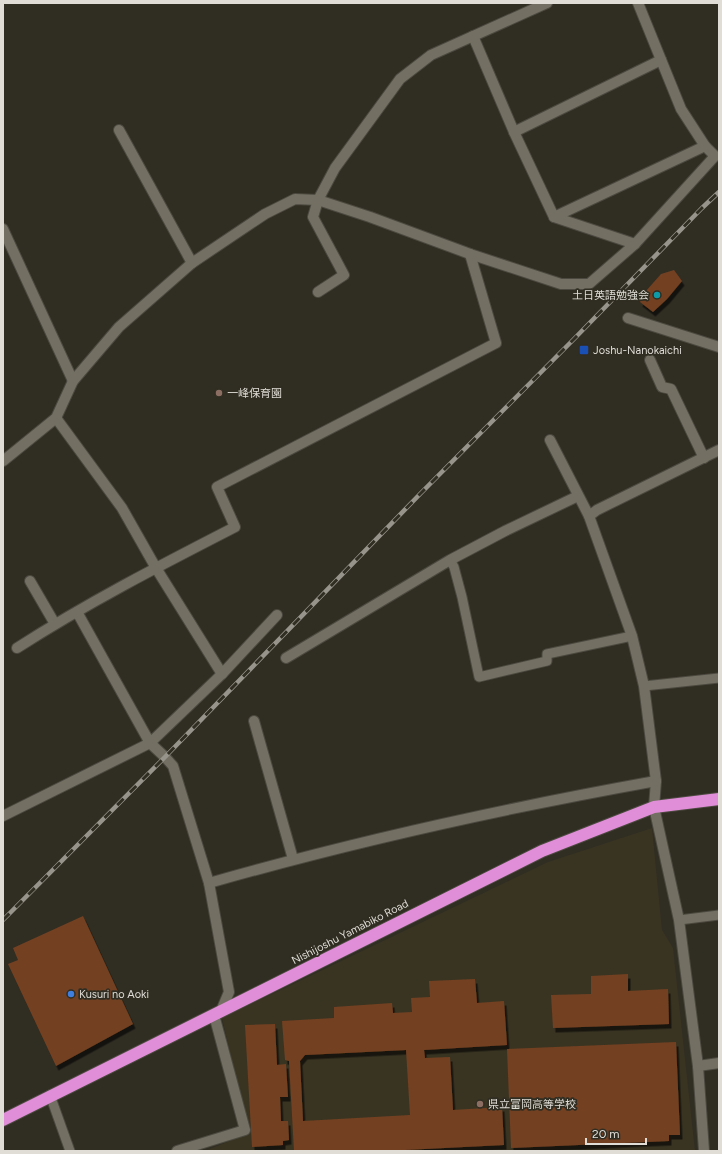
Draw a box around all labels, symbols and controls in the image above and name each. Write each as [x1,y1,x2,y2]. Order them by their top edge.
place label: 土日英語勉強会 [572,289,649,302]
marker: 土日英語勉強会 [652,290,662,300]
marker: Joshu-Nanokaichi [578,344,590,356]
place label: Joshu-Nanokaichi [593,344,682,357]
place label: 一峰保育園 [227,387,282,400]
marker: 一峰保育園 [214,388,224,398]
street label: Nishijoshu Yamabiko Road [289,897,411,967]
place label: Kusuri no Aoki [79,988,149,1001]
marker: Kusuri no Aoki [66,989,76,999]
place label: 県立富岡高等学校 [488,1098,576,1111]
marker: 県立富岡高等学校 [475,1099,485,1109]
scale bar [586,1120,646,1146]
text: 20 m [592,1127,620,1141]

